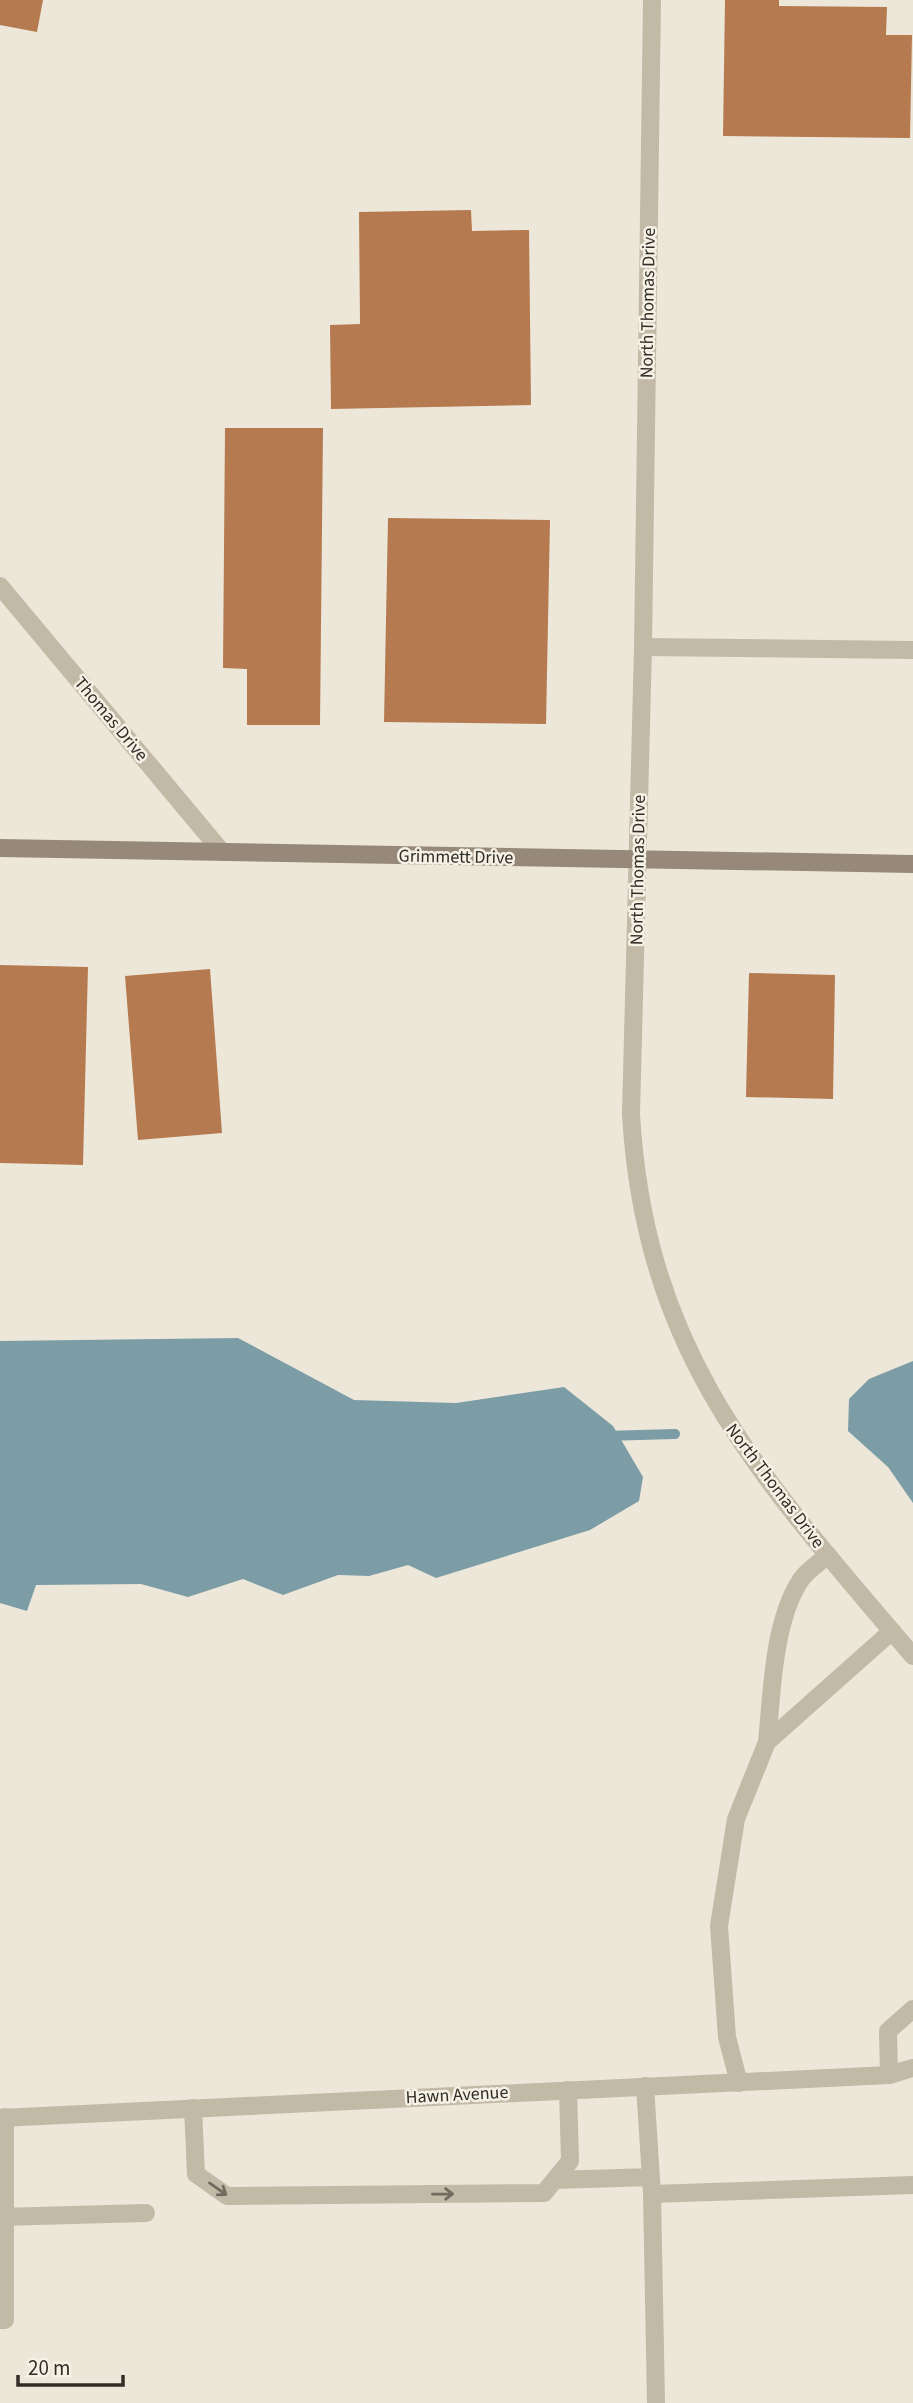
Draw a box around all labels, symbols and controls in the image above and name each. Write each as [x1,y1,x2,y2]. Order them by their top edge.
street label: North Thomas Drive [634,227,662,378]
street label: Thomas Drive [68,671,154,767]
street label: North Thomas Drive [624,794,652,945]
street label: Grimmett Drive [398,844,514,871]
street label: North Thomas Drive [720,1418,830,1554]
street label: Hawn Avenue [405,2080,509,2110]
one-way arrow [208,2182,227,2196]
one-way arrow [431,2187,454,2201]
scale bar [18,2344,122,2388]
text: 20 m [28,2353,70,2383]

